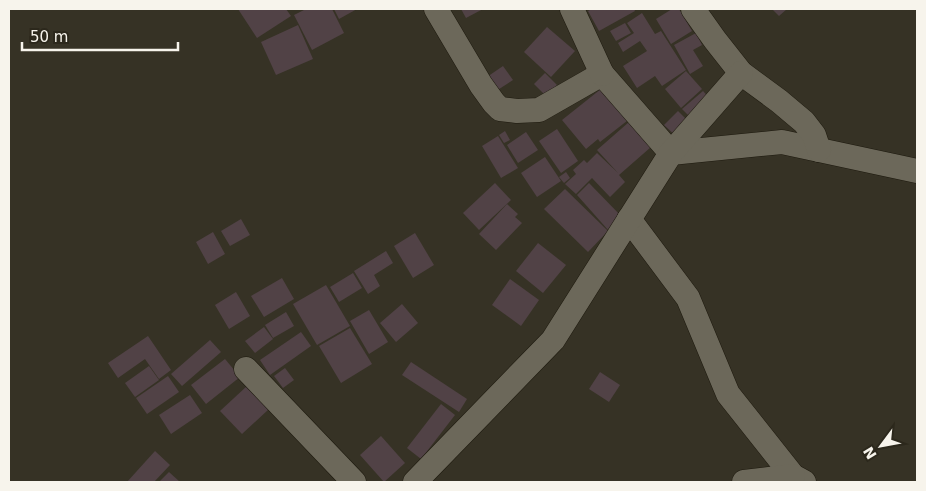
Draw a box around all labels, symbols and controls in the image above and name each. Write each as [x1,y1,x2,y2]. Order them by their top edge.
scale bar [22,20,179,52]
text: 50 m [30,28,68,46]
north arrow [856,421,906,471]
text: N [860,444,880,462]

